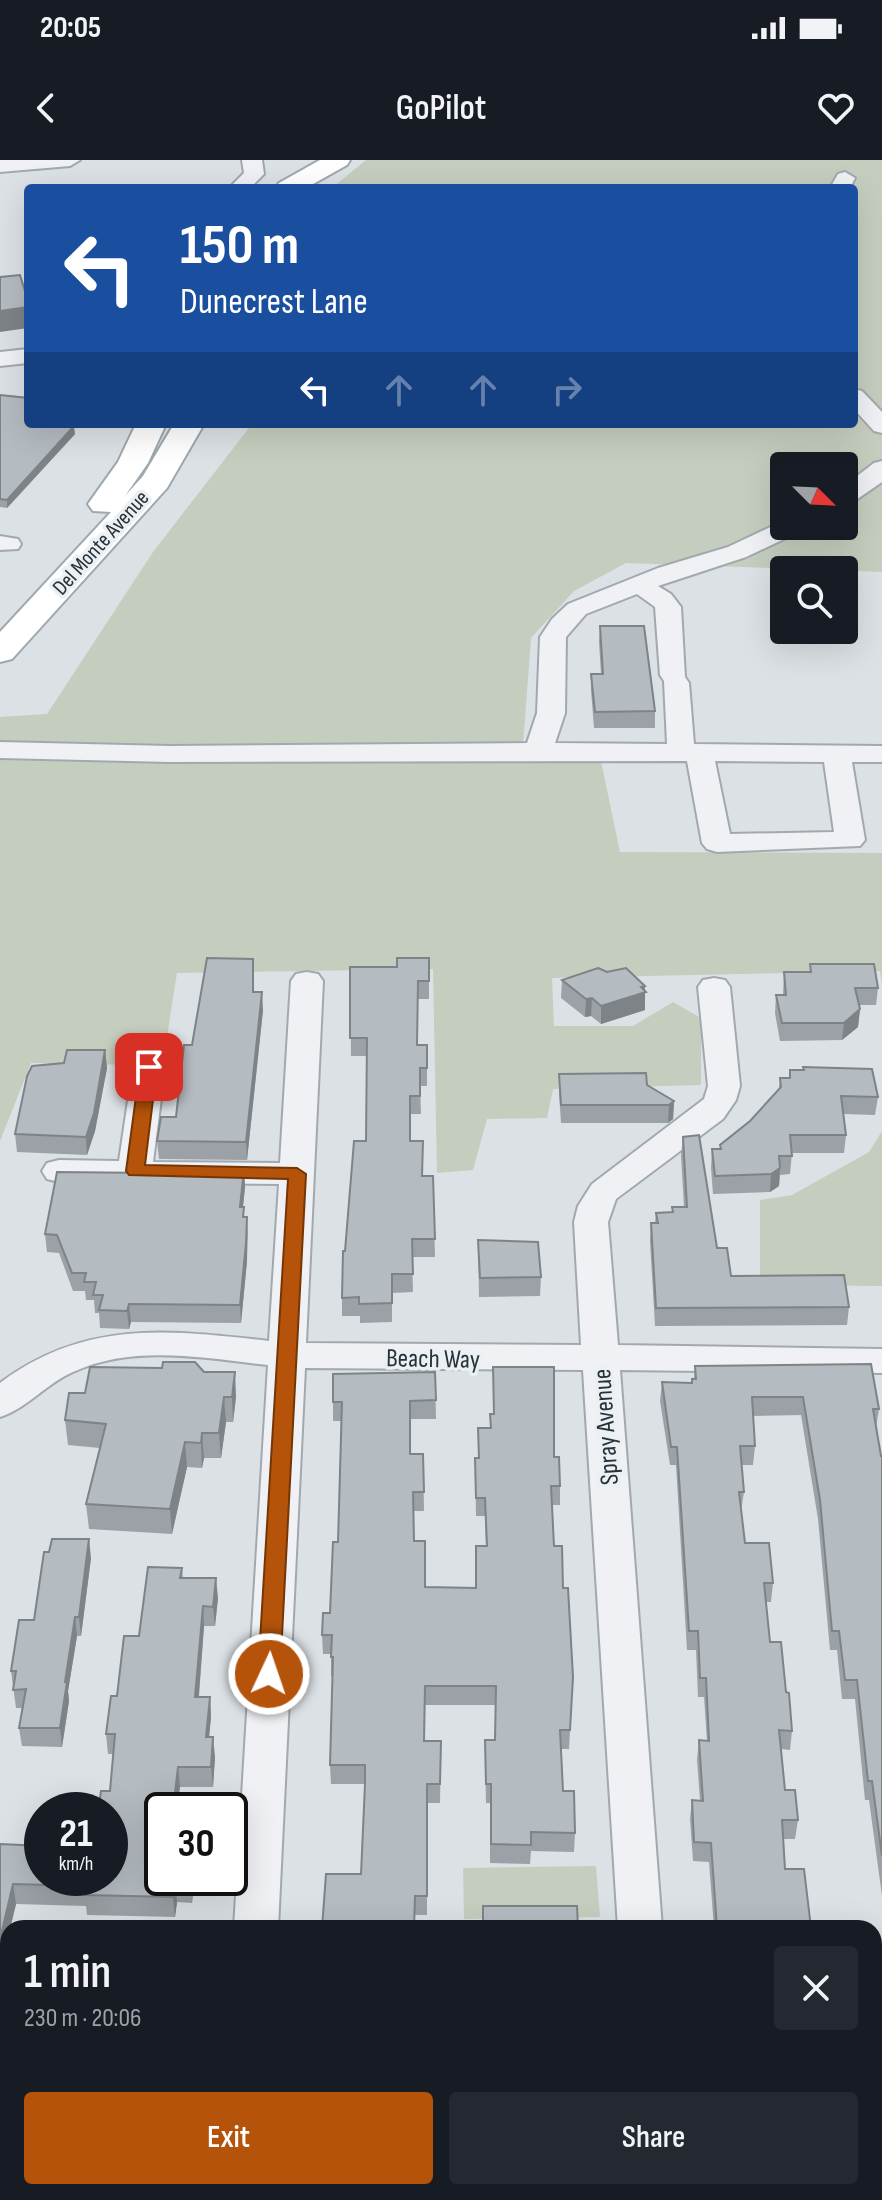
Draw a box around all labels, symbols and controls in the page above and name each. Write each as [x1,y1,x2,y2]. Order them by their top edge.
text: 20:05 [40,10,101,46]
icon: back [24,86,68,130]
icon: heart [814,86,858,130]
text: GoPilot [396,87,486,130]
text: 150 m [180,213,299,280]
icon: left [48,216,152,320]
text: Dunecrest Lane [180,281,368,324]
icon: left [293,368,337,412]
icon: ahead [377,368,421,412]
icon: ahead [461,368,505,412]
icon: right [545,368,589,412]
north arrow [770,452,858,540]
map controls [770,452,858,644]
street label: Del Monte Avenue [47,485,155,601]
button: search [770,556,858,644]
pin [115,1033,183,1101]
icon: arrive [127,1045,171,1089]
street label: Beach Way [386,1343,480,1376]
street label: Spray Avenue [587,1368,626,1486]
position arrow [227,1632,311,1716]
speed limit sign: 30 [144,1792,248,1896]
text: 21 [59,1810,93,1858]
text: km/h [59,1852,93,1876]
text: 1 min [24,1944,111,2001]
button: close [774,1946,858,2030]
text: 230 m · 20:06 [24,2003,141,2034]
button: Exit [24,2092,433,2184]
button: Share [449,2092,858,2184]

